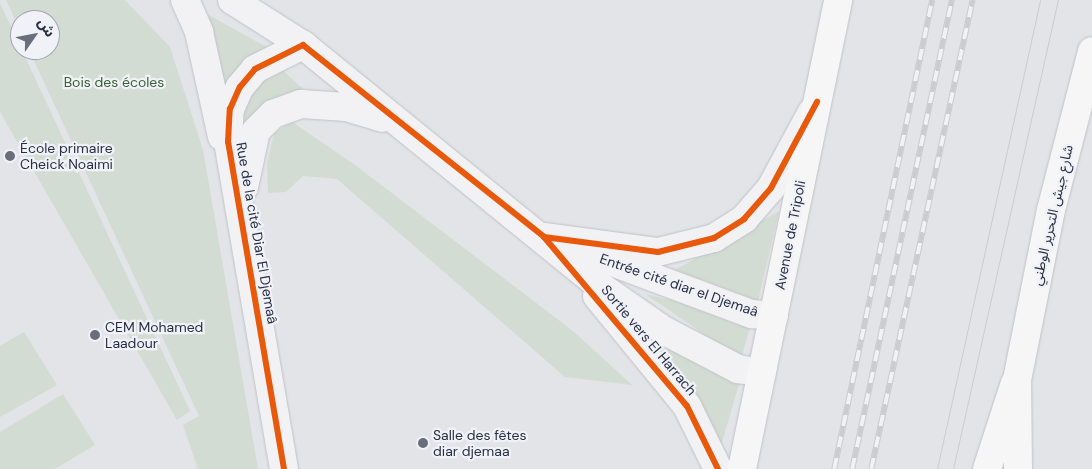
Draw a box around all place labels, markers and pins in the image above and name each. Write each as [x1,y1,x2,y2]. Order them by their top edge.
place label: École primaire Cheick Noaimi [20,140,113,172]
marker: École primaire Cheick Noaimi [4,150,16,162]
place label: CEM Mohamed Laadour [105,319,203,352]
marker: CEM Mohamed Laadour [89,329,101,341]
place label: Salle des fêtes diar djemaa [433,427,527,460]
marker: Salle des fêtes diar djemaa [417,437,429,449]

